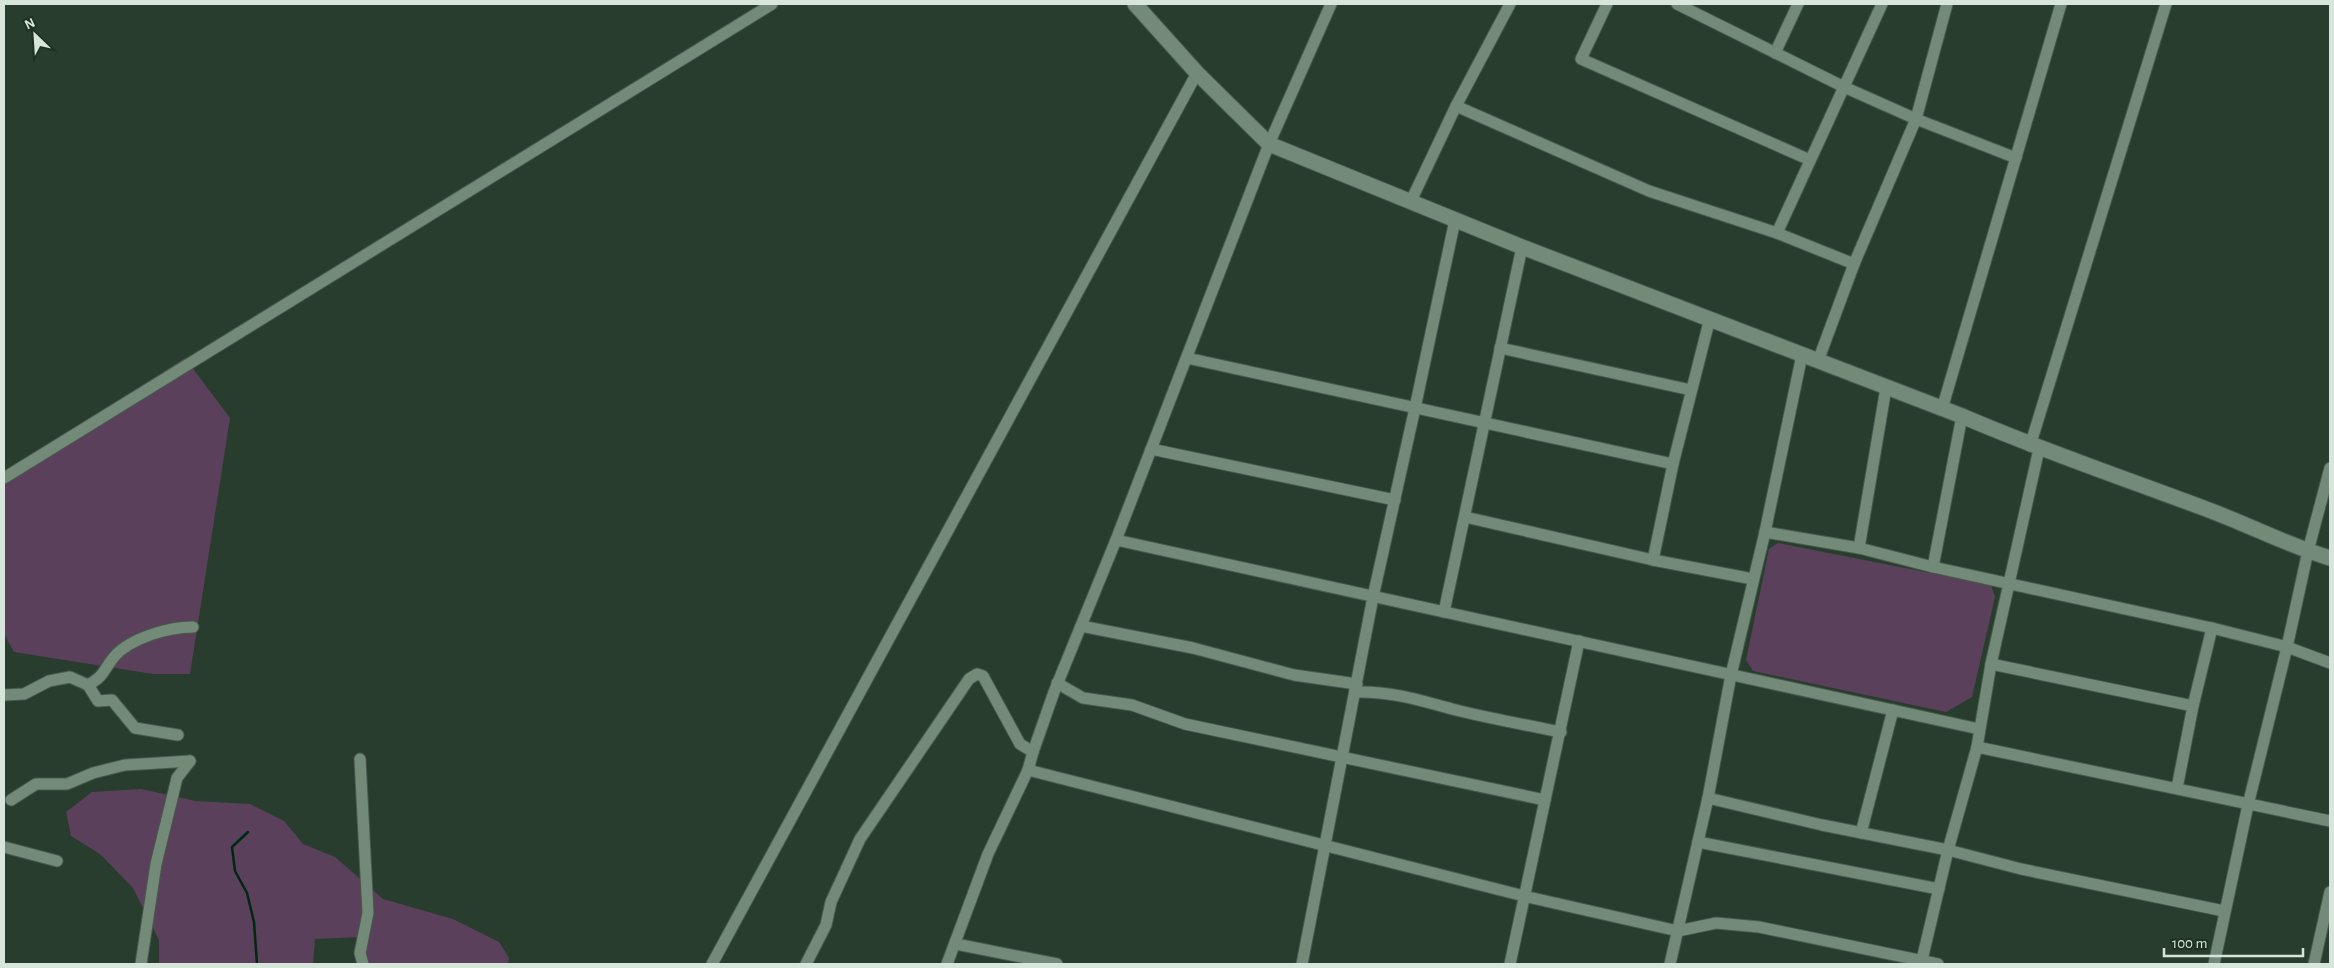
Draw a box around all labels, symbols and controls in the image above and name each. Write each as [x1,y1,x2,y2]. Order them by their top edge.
north arrow [10,10,60,60]
text: N [23,16,37,33]
scale bar [2164,926,2303,958]
text: 100 m [2172,936,2207,951]

